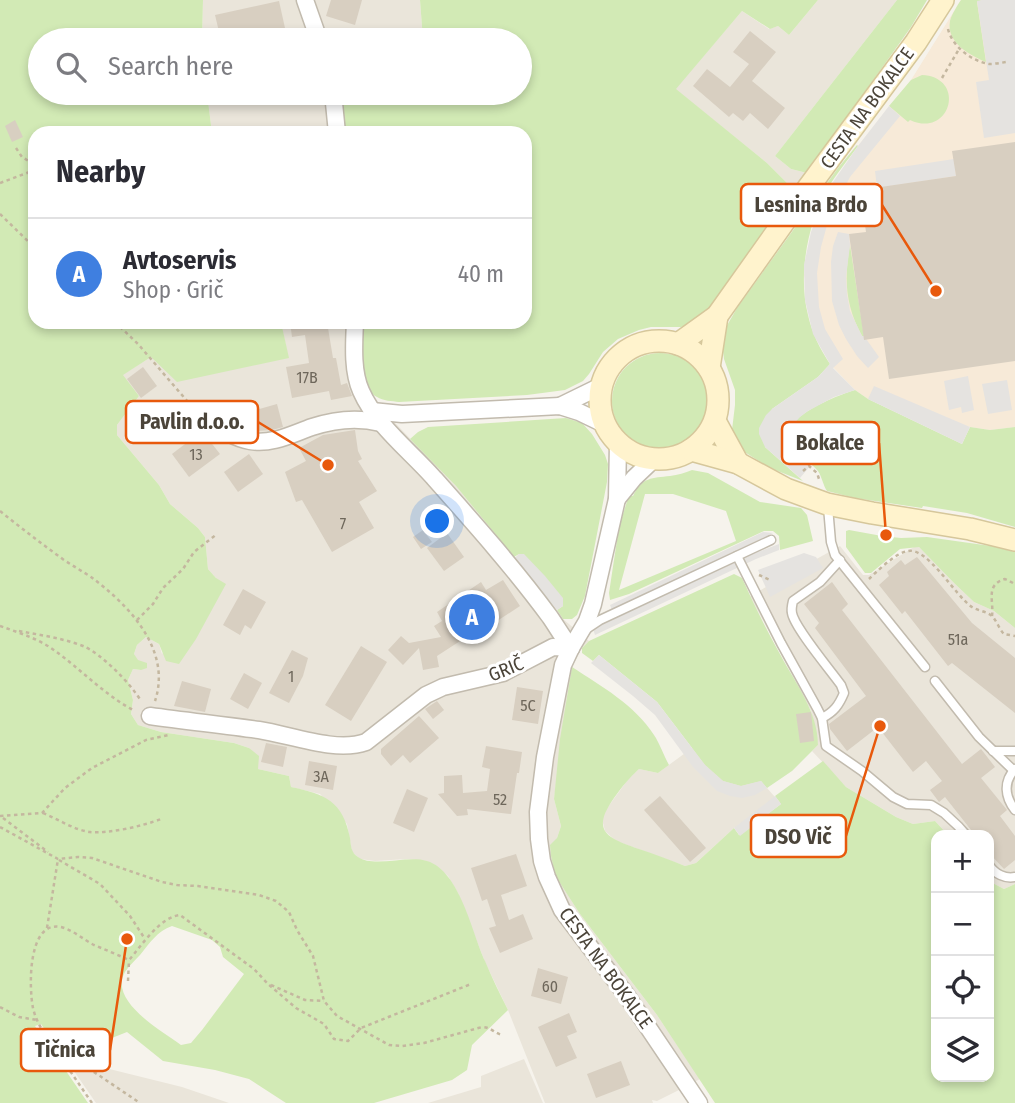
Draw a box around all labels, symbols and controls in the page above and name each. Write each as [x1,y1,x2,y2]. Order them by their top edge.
search box [28,28,532,105]
street label: CESTA NA BOKALCE [815,43,919,173]
icon: search [52,48,90,86]
text: Search here [108,51,233,82]
text: Nearby [56,154,145,190]
callout: Lesnina Brdo [741,184,882,226]
text: Lesnina Brdo [755,192,867,218]
text: Avtoservis [123,245,236,276]
text: A [73,260,85,288]
text: 40 m [458,260,504,288]
text: Shop · Grič [123,276,223,304]
house number: 17B [296,368,318,387]
callout: Pavlin d.o.o. [126,401,258,443]
text: Pavlin d.o.o. [140,409,244,435]
callout: Bokalce [782,422,879,464]
text: Bokalce [796,430,865,456]
house number: 13 [189,445,203,464]
your location [420,504,454,538]
house number: 7 [340,514,347,533]
pin: A [449,591,495,643]
house number: 51a [948,630,968,649]
street label: GRIČ [485,651,527,686]
house number: 1 [288,667,294,686]
house number: 5C [520,696,536,715]
house number: 3A [313,767,329,786]
house number: 52 [493,790,507,809]
callout: DSO Vič [751,815,846,857]
text: DSO Vič [765,824,832,850]
map controls [931,830,994,1082]
button: + [931,830,994,893]
button: − [931,893,994,956]
street label: CESTA NA BOKALCE [554,903,658,1033]
button: locate [931,956,994,1019]
house number: 60 [542,977,558,996]
button: layers [931,1019,994,1082]
callout: Tičnica [21,1029,110,1071]
text: Tičnica [35,1037,95,1063]

